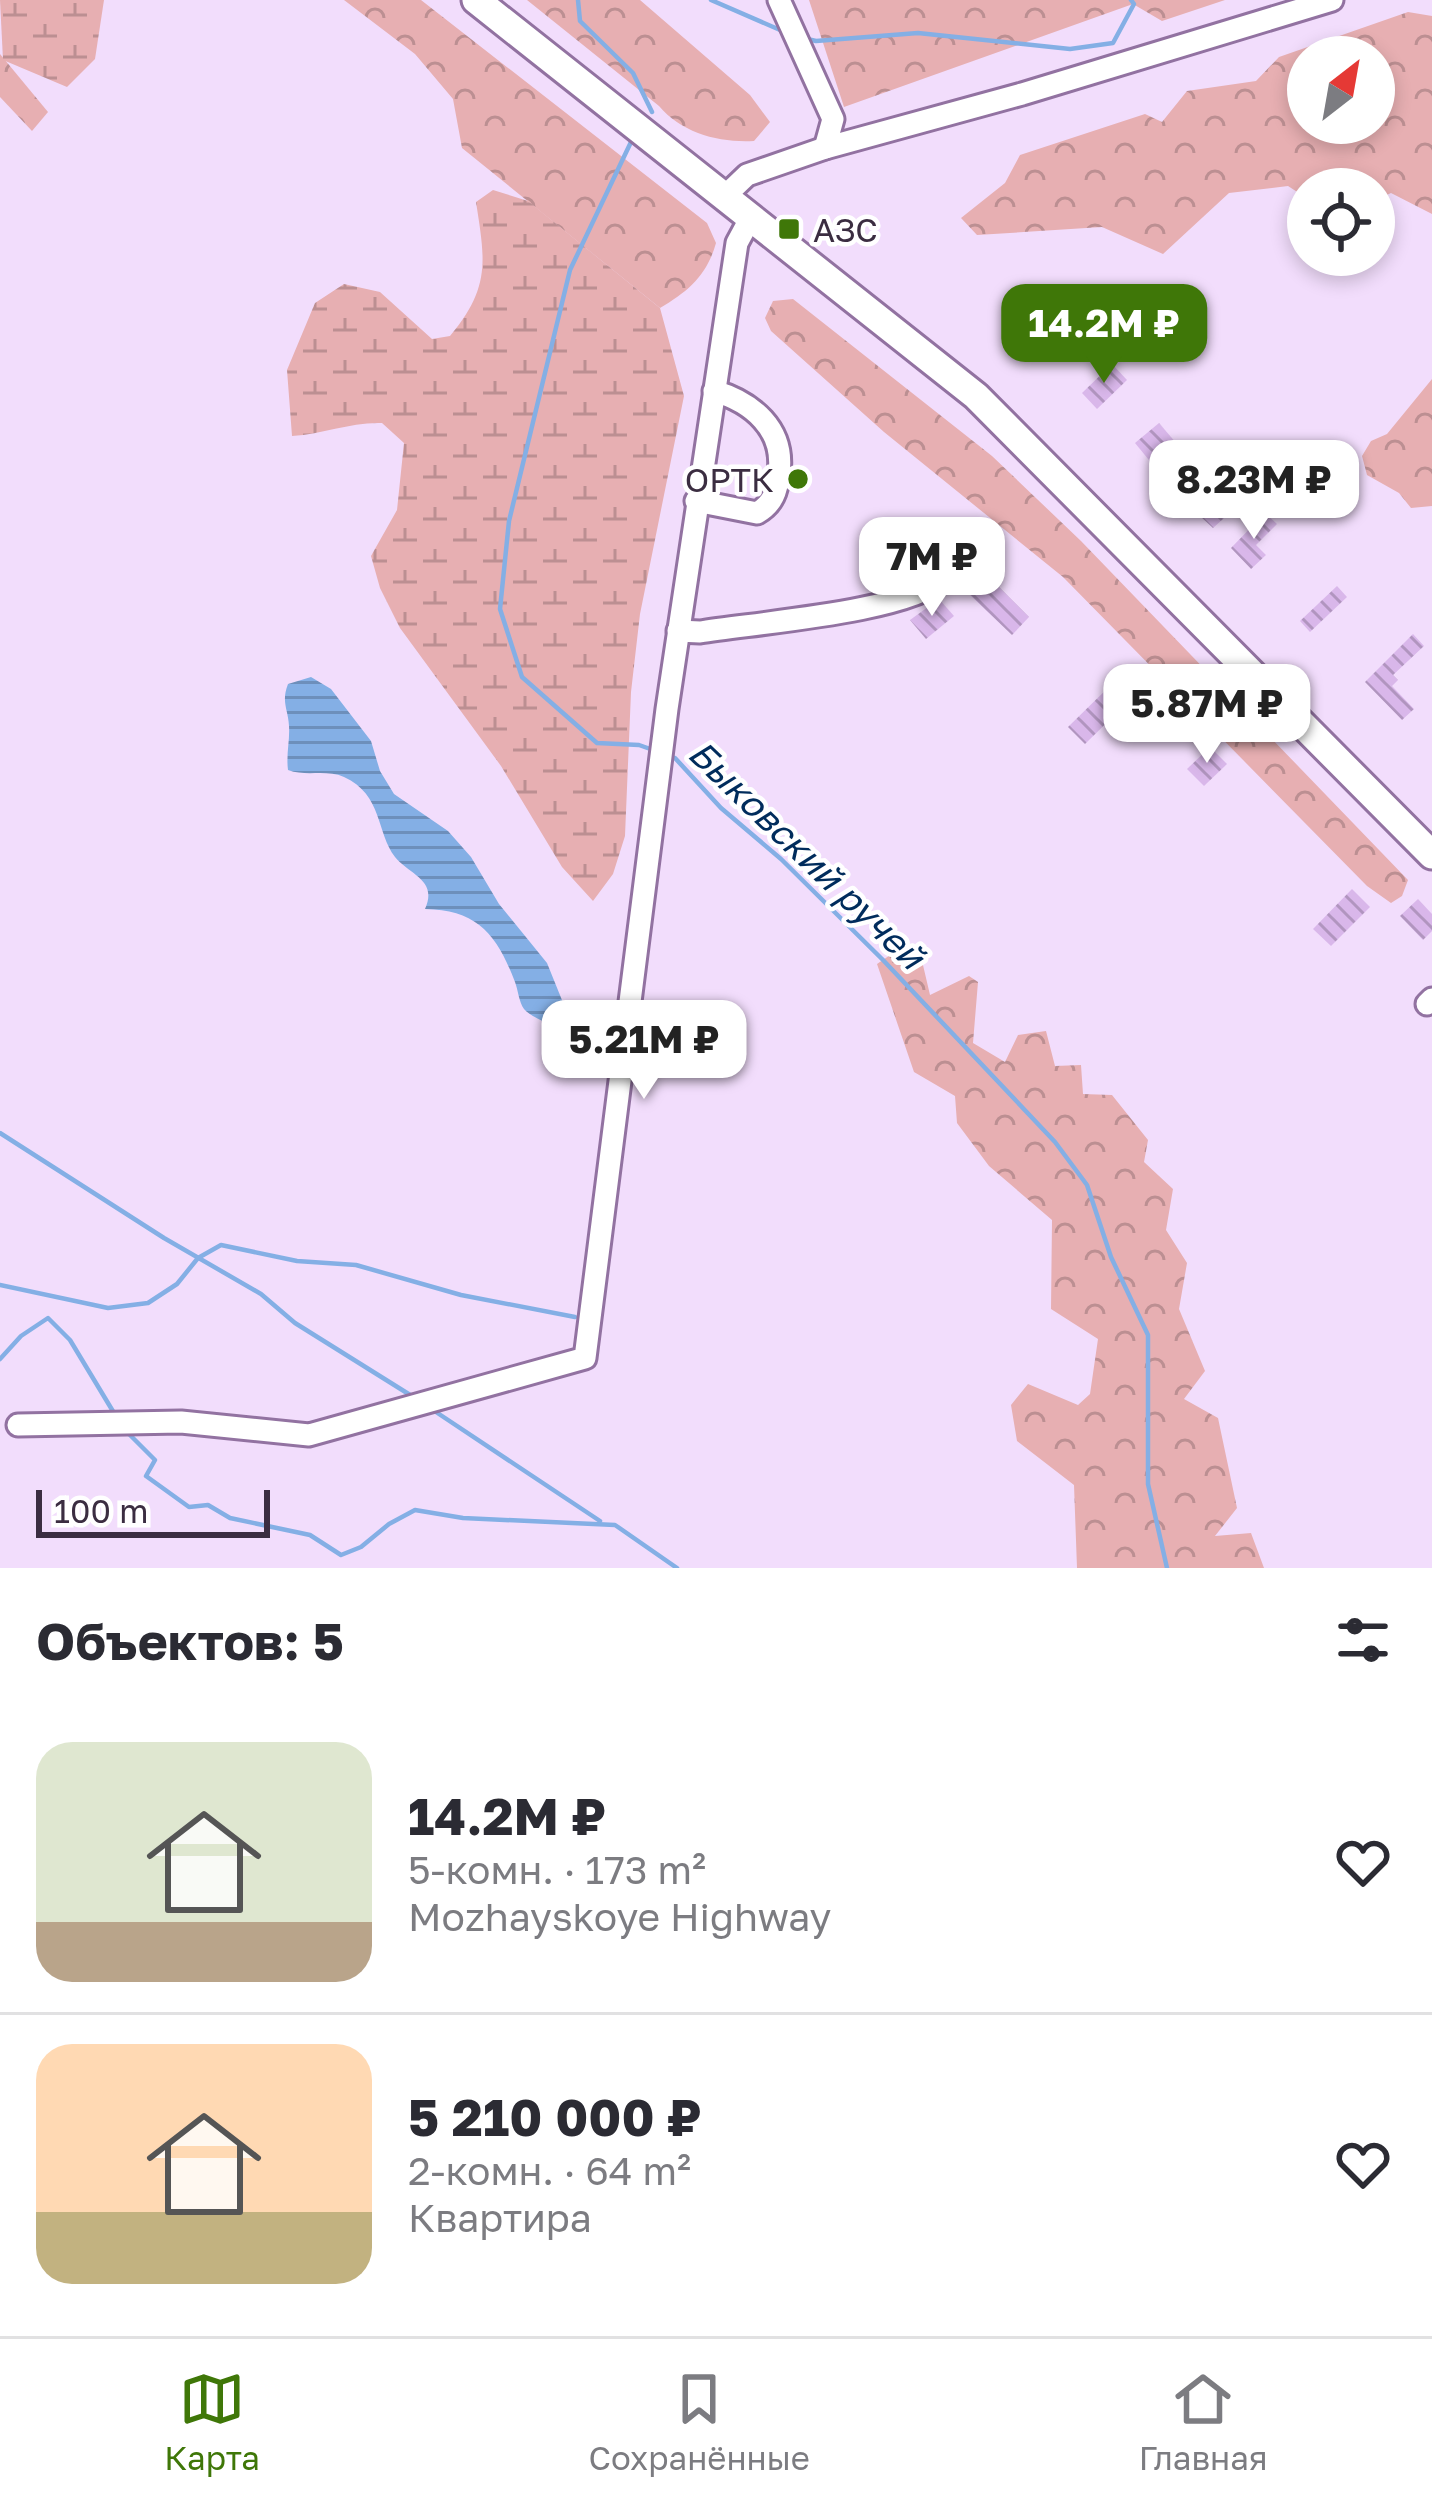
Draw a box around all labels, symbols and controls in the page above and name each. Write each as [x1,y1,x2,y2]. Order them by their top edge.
north arrow [1287,36,1395,144]
map controls [1287,36,1395,276]
button: locate [1287,168,1395,276]
place label: АЗС [813,210,878,249]
marker: АЗС [776,216,802,242]
pin: 14.2M ₽ [993,284,1215,386]
text: 14.2M ₽ [1028,299,1180,346]
pin: 8.23M ₽ [1143,440,1365,542]
text: 8.23M ₽ [1176,455,1332,502]
place label: ОРТК [685,460,774,499]
marker: ОРТК [785,466,811,492]
pin: 7M ₽ [861,517,1003,619]
text: 7M ₽ [886,532,978,579]
pin: 5.87M ₽ [1096,664,1318,766]
text: 5.87M ₽ [1130,679,1284,726]
water label: Быковский ручей [681,731,935,979]
pin: 5.21M ₽ [533,1000,755,1102]
text: 5.21M ₽ [569,1015,719,1062]
scale bar [36,1484,270,1537]
text: 100 m [54,1491,148,1530]
icon: filters [1330,1607,1396,1673]
text: Объектов: 5 [36,1610,344,1671]
text: 14.2M ₽ [408,1785,606,1846]
icon: home [132,1790,276,1934]
icon: heart [1330,1829,1396,1895]
text: 5-комн. · 173 m² [408,1846,706,1893]
text: Mozhayskoye Highway [408,1893,831,1940]
text: 5 210 000 ₽ [408,2086,702,2147]
icon: home [132,2092,276,2236]
icon: heart [1330,2131,1396,2197]
text: 2-комн. · 64 m² [408,2147,691,2194]
text: Квартира [408,2194,592,2241]
tab: Карта [164,2366,260,2477]
tab: Сохранённые [589,2366,810,2477]
tab: Главная [1139,2366,1268,2477]

